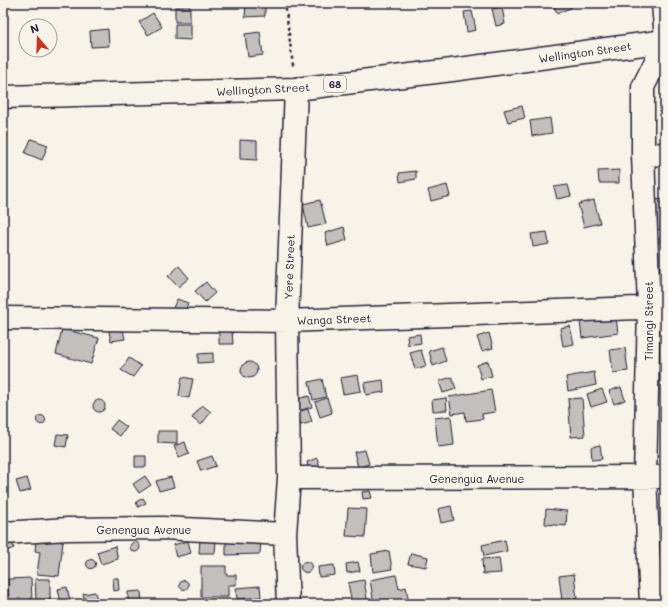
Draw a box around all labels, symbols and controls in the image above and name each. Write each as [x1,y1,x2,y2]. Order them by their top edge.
north arrow [18,18,58,58]
text: N [28,20,41,37]
street label: Wellington Street [537,38,633,66]
road number: 68 [324,76,346,92]
street label: Wellington Street [216,79,310,99]
street label: Yere Street [280,234,298,300]
street label: Timangi Street [641,281,656,361]
street label: Wanga Street [297,310,372,328]
street label: Genengua Avenue [430,471,525,486]
street label: Genengua Avenue [97,522,192,537]

